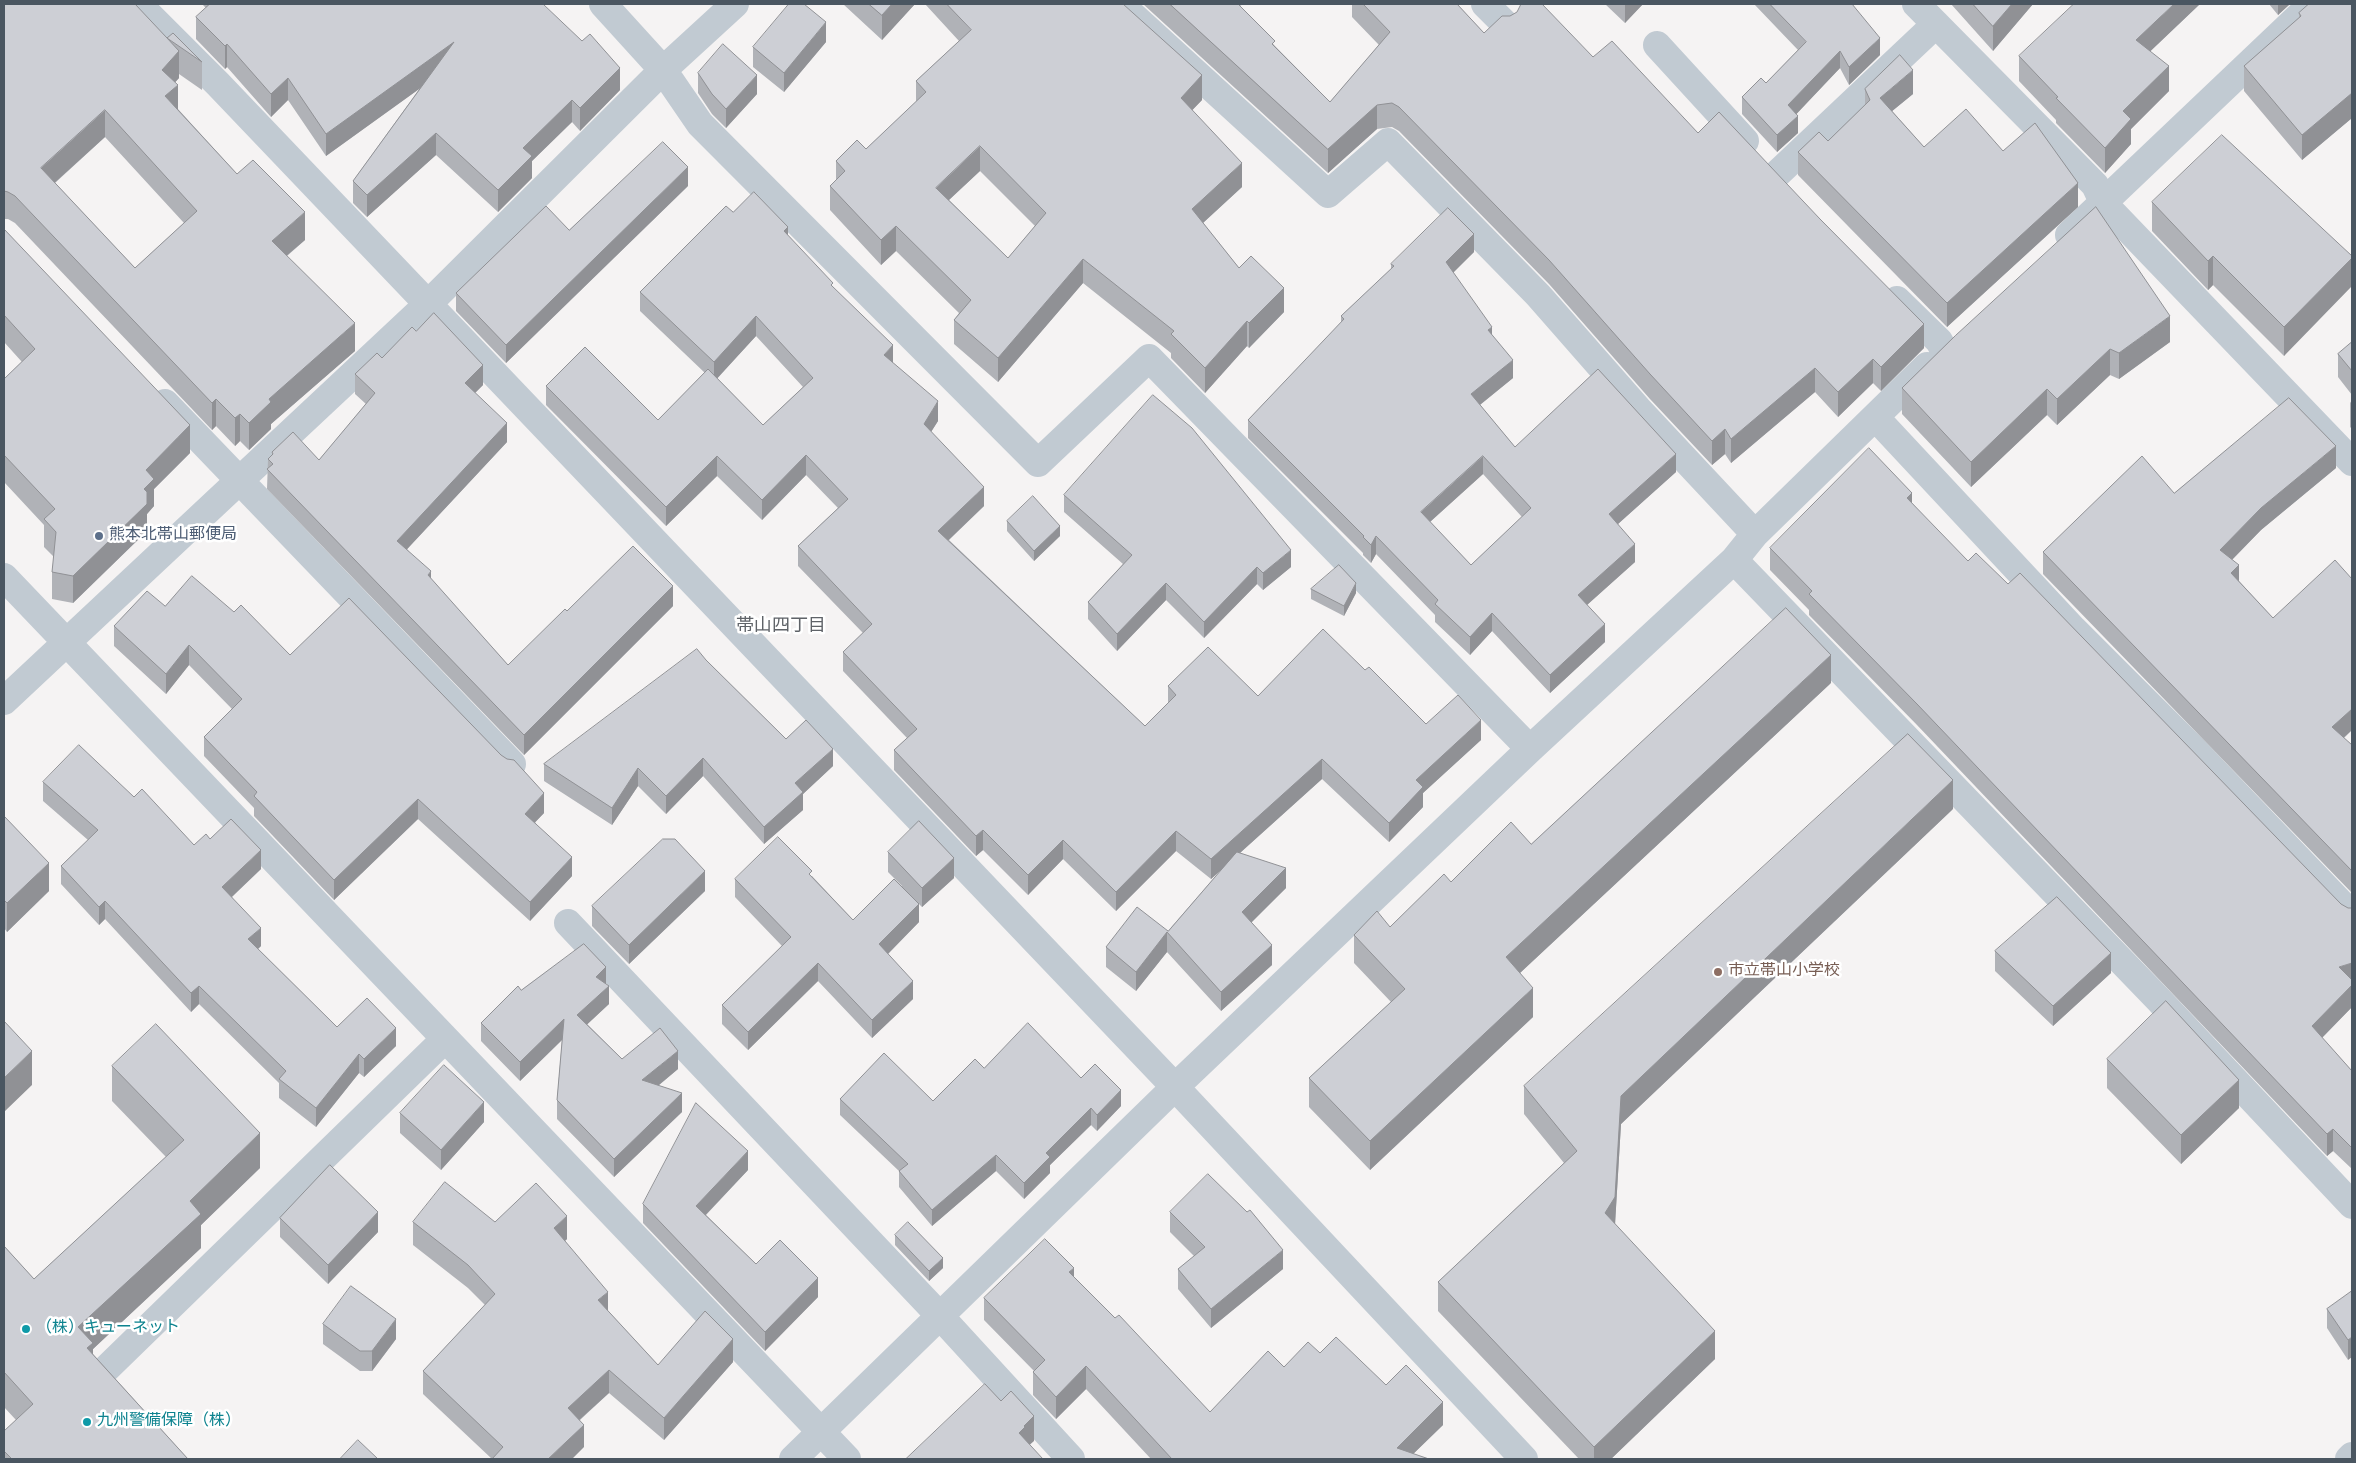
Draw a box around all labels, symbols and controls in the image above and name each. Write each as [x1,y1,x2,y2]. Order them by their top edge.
place label: 熊本北帯山郵便局 [109,526,237,546]
marker: 熊本北帯山郵便局 [93,530,105,542]
district label: 帯山四丁目 [736,616,826,638]
place label: 市立帯山小学校 [1728,962,1840,982]
marker: 市立帯山小学校 [1712,966,1724,978]
place label: （株）キューネット [36,1319,180,1339]
marker: （株）キューネット [20,1323,32,1335]
place label: 九州警備保障（株） [97,1412,241,1432]
marker: 九州警備保障（株） [81,1416,93,1428]

